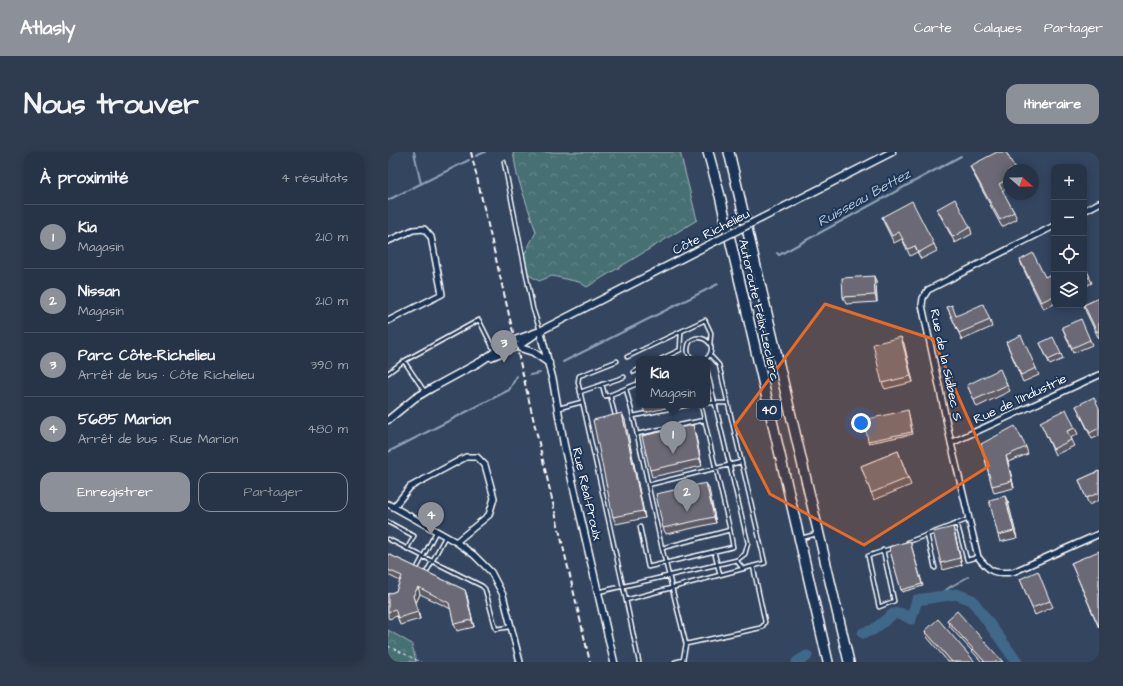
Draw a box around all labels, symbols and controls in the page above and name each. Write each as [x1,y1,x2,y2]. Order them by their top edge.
text: Atlasly [20,15,75,42]
text: Carte [914,18,952,38]
text: Calques [974,18,1022,38]
text: Partager [1044,18,1103,38]
button: Itinéraire [1006,84,1099,124]
text: Nous trouver [24,85,199,124]
water label: Ruisseau Bettez [814,164,915,232]
north arrow [1003,164,1039,200]
map controls [1051,164,1087,308]
button: + [1051,164,1087,200]
text: À proximité [40,166,129,190]
text: 4 résultats [281,169,348,187]
button: − [1051,200,1087,236]
street label: Côte Richelieu [669,205,753,259]
text: Kia [78,217,97,238]
text: 1 [52,228,54,246]
text: 210 m [315,228,348,246]
button: locate [1051,236,1087,272]
street label: Autoroute Félix-Leclerc [734,237,784,383]
text: Magasin [78,238,124,256]
button: layers [1051,272,1087,308]
text: Nissan [78,281,120,302]
text: 2 [49,292,57,310]
text: 210 m [315,292,348,310]
text: Magasin [78,302,124,320]
street label: Rue de la Sidbec S [925,307,967,423]
pin: 3 [491,330,517,363]
text: Parc Côte-Richelieu [78,345,215,366]
text: 3 [50,356,56,374]
text: 390 m [310,356,348,374]
popup [636,356,710,408]
text: Kia [650,363,669,384]
text: Arrêt de bus · Côte Richelieu [78,366,254,384]
street label: Rue de l'Industrie [970,370,1070,428]
text: Magasin [650,384,696,402]
road number: 40 [757,400,781,420]
text: 5685 Marion [78,409,171,430]
your location [851,413,871,433]
text: 4 [49,420,57,438]
text: 480 m [307,420,348,438]
pin: 1 [660,421,686,454]
text: Arrêt de bus · Rue Marion [78,430,238,448]
street label: Rue Réal-Proulx [568,446,607,543]
button: Enregistrer [40,472,190,512]
button: Partager [198,472,348,512]
pin: 2 [674,479,700,512]
pin: 4 [418,502,444,535]

